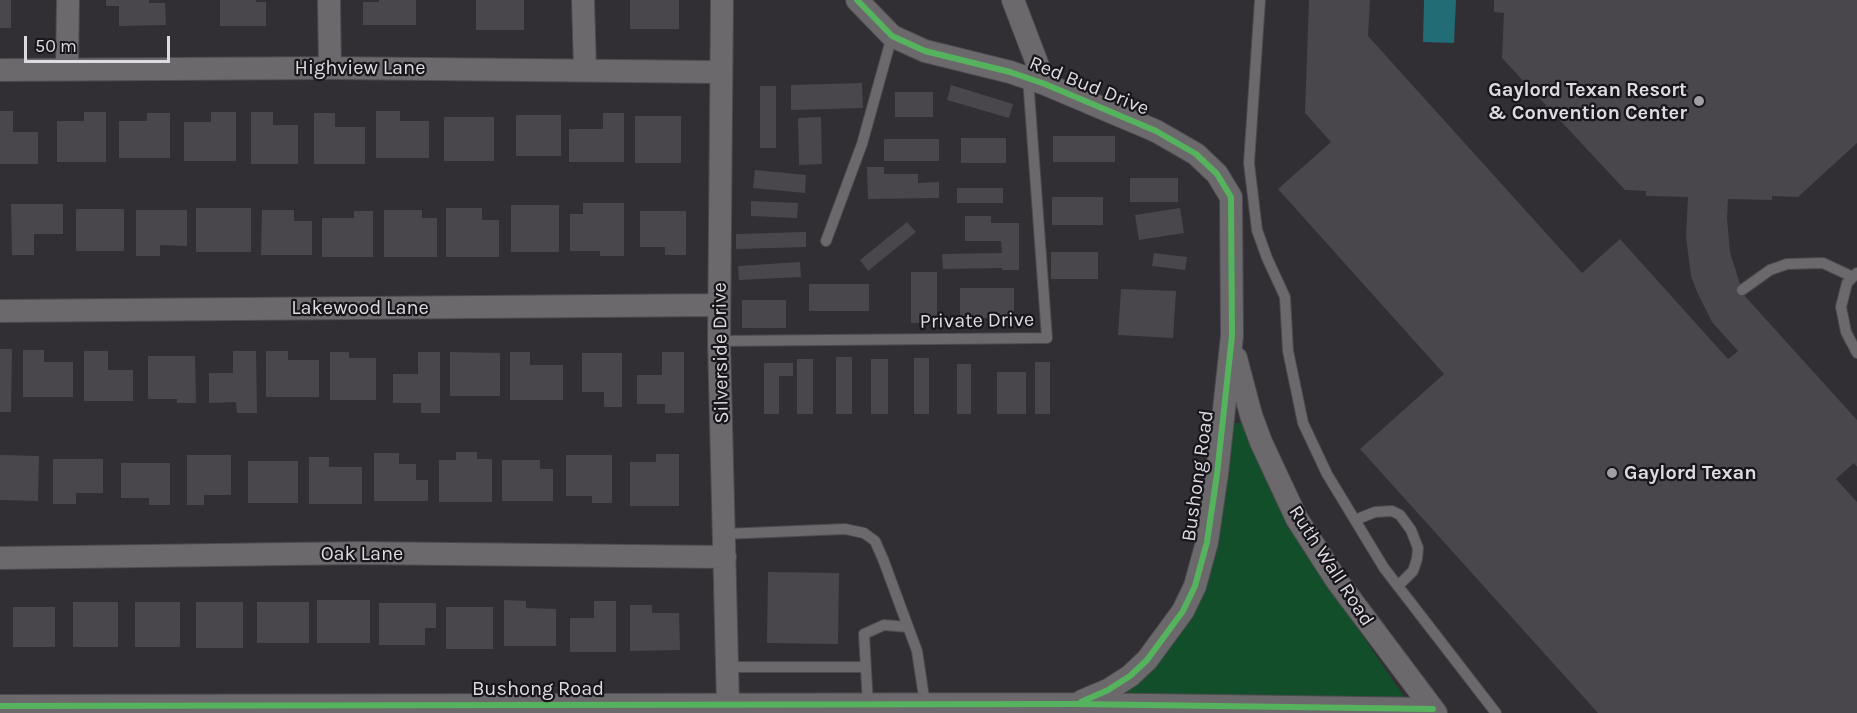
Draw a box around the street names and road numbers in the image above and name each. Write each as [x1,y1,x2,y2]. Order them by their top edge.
street label: Red Bud Drive [1026,51,1152,121]
street label: Highview Lane [295,56,425,80]
street label: Silverside Drive [708,282,734,424]
street label: Lakewood Lane [291,296,429,320]
street label: Private Drive [920,308,1034,334]
street label: Bushong Road [1177,409,1219,543]
street label: Ruth Wall Road [1283,501,1379,631]
street label: Oak Lane [321,542,403,566]
street label: Bushong Road [472,677,604,701]

